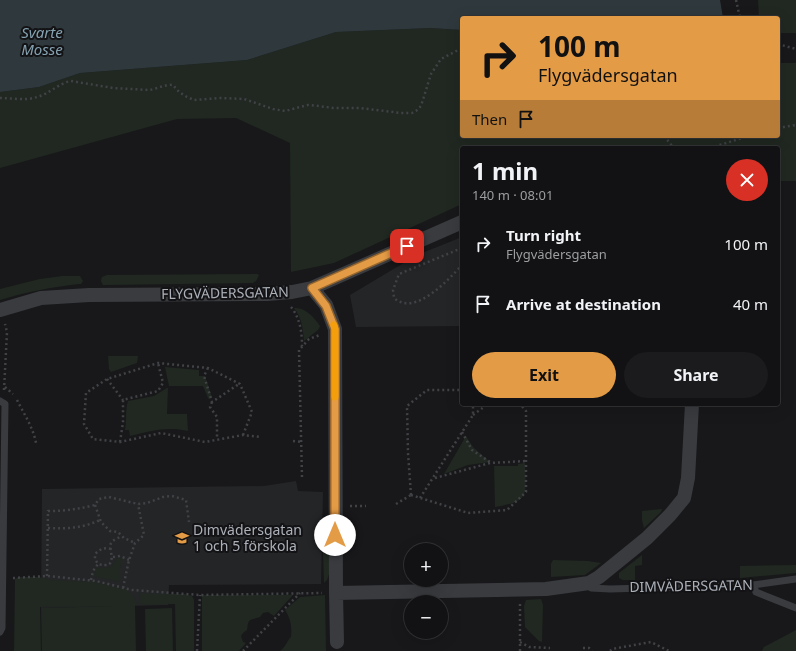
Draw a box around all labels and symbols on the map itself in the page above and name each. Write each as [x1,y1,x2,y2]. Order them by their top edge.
water label: Svarte Mosse [21,22,63,59]
pin [390,229,424,263]
street label: FLYGVÄDERSGATAN [161,282,289,303]
position arrow [314,514,356,556]
place label: Dimvädersgatan 1 och 5 förskola [193,520,302,555]
school or university icon: Dimvädersgatan 1 och 5 förskola [174,530,190,546]
street label: DIMVÄDERSGATAN [629,575,753,596]

